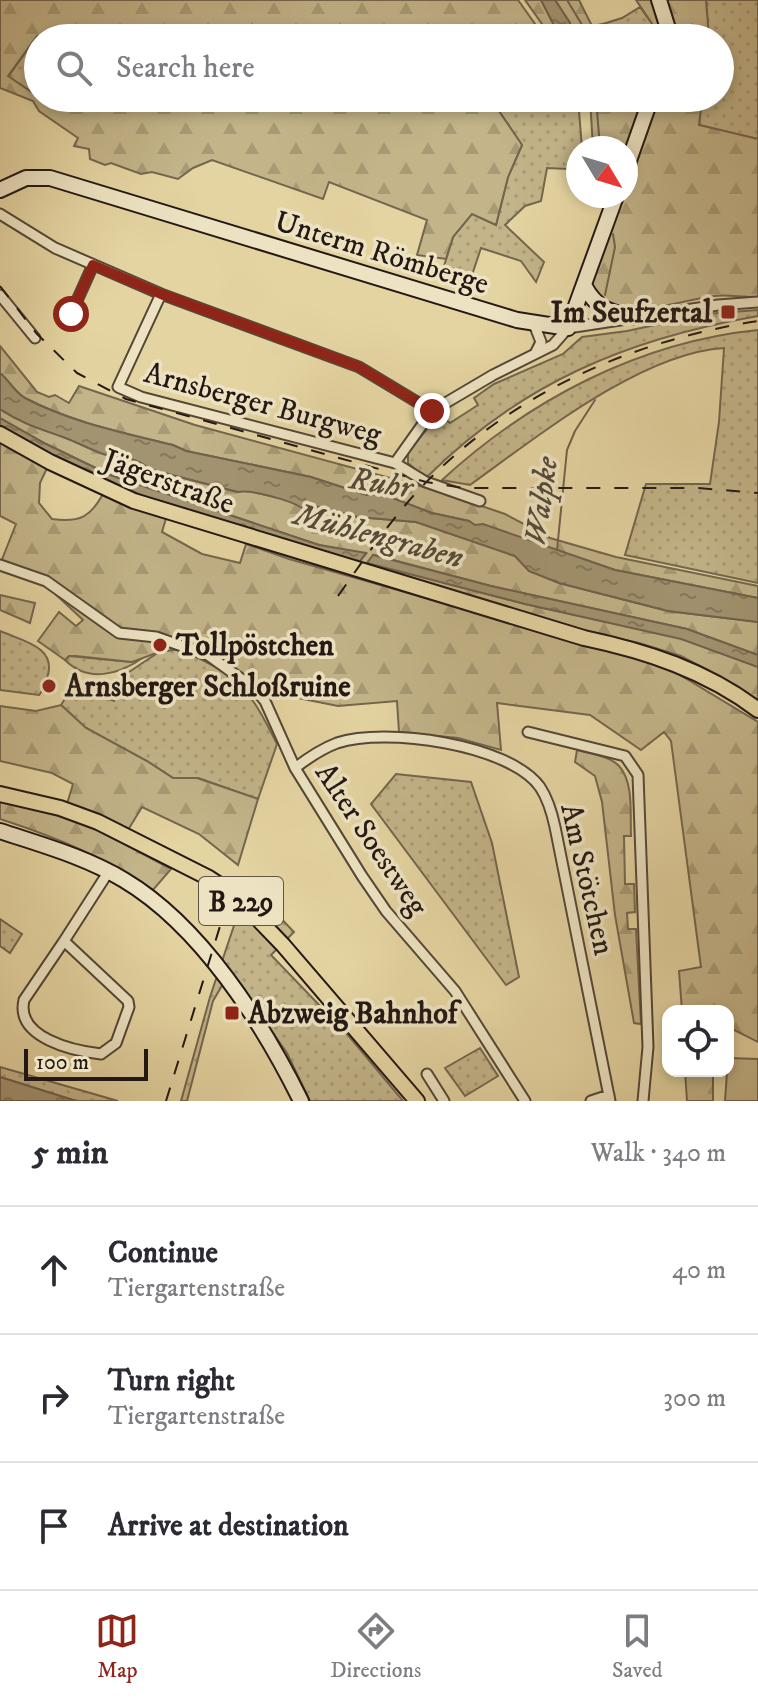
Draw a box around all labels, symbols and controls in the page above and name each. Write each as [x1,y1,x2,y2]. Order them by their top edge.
search box [24,24,734,112]
icon: search [52,46,96,90]
text: Search here [116,50,255,87]
north arrow [566,136,638,208]
street label: Unterm Römberge [270,203,493,304]
place label: Im Seufzertal [551,295,713,332]
route start [53,296,89,332]
marker: Im Seufzertal [719,303,737,321]
street label: Arnsberger Burgweg [140,355,386,454]
route end [414,393,450,429]
street label: Jägerstraße [95,441,239,523]
water label: Walpke [516,453,568,548]
water label: Ruhr [346,459,417,509]
water label: Mühlengraben [288,495,467,579]
place label: Tollpöstchen [175,628,334,665]
marker: Tollpöstchen [151,636,169,654]
place label: Arnsberger Schloßruine [64,669,351,706]
marker: Arnsberger Schloßruine [40,677,58,695]
street label: Alter Soestweg [306,756,436,924]
street label: Am Stötchen [551,800,622,959]
road number: B 229 [199,877,283,925]
place label: Abzweig Bahnhof [247,996,463,1033]
marker: Abzweig Bahnhof [223,1004,241,1022]
map controls [662,1005,734,1077]
button: locate [662,1005,734,1077]
scale bar [24,1045,148,1081]
text: 100 m [36,1049,89,1076]
text: 5 min [32,1132,108,1174]
text: Walk · 340 m [591,1137,726,1170]
text: Continue [108,1235,218,1272]
icon: ahead [32,1248,76,1292]
text: 40 m [672,1254,726,1287]
text: Tiergartenstraße [108,1272,285,1305]
text: Turn right [108,1363,235,1400]
icon: right [32,1376,76,1420]
text: 300 m [663,1382,726,1415]
text: Tiergartenstraße [108,1400,285,1433]
icon: arrive [32,1504,76,1548]
text: Arrive at destination [108,1508,349,1545]
tab: Map [95,1609,139,1684]
tab: Directions [330,1609,421,1684]
tab: Saved [612,1609,663,1684]

